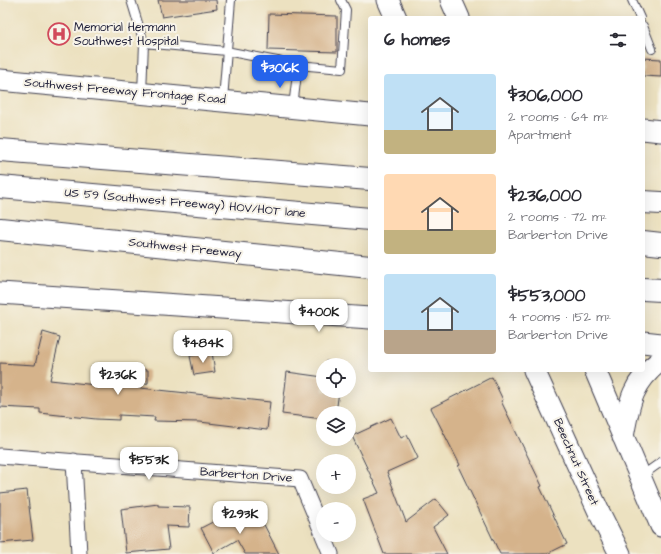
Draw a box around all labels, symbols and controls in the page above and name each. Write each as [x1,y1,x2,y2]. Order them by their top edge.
place label: Memorial Hermann Southwest Hospital [74,19,179,50]
hospital icon: Memorial Hermann Southwest Hospital [46,21,72,47]
text: 6 homes [384,28,450,52]
icon: filters [607,29,629,51]
pin: $306K [252,55,308,89]
text: $306K [261,59,299,77]
street label: Southwest Freeway Frontage Road [24,74,226,109]
text: $306,000 [508,84,583,108]
icon: home [416,90,464,138]
text: 2 rooms · 64 m² [508,108,609,126]
text: Apartment [508,126,572,144]
street label: US 59 (Southwest Freeway) HOV/HOT lane [64,184,307,223]
text: $236,000 [508,184,582,208]
icon: home [416,190,464,238]
text: 2 rooms · 72 m² [508,208,607,226]
text: Barberton Drive [508,226,608,244]
street label: Southwest Freeway [128,234,243,263]
text: $553,000 [508,284,585,308]
icon: home [416,290,464,338]
pin: $400K [291,299,347,333]
text: $400K [299,303,339,321]
text: 4 rooms · 152 m² [508,308,611,326]
text: Barberton Drive [508,326,608,344]
pin: $484K [175,330,231,364]
text: $484K [182,334,224,352]
map controls [316,358,356,542]
button: locate [316,358,356,398]
pin: $236K [90,362,146,396]
text: $236K [99,366,137,384]
button: layers [316,406,356,446]
street label: Beechnut Street [549,416,603,508]
pin: $553K [121,447,177,481]
text: $553K [129,451,169,469]
button: + [316,454,356,494]
street label: Barberton Drive [199,463,293,487]
pin: $293K [212,501,268,535]
button: − [316,502,356,542]
text: $293K [222,505,258,523]

